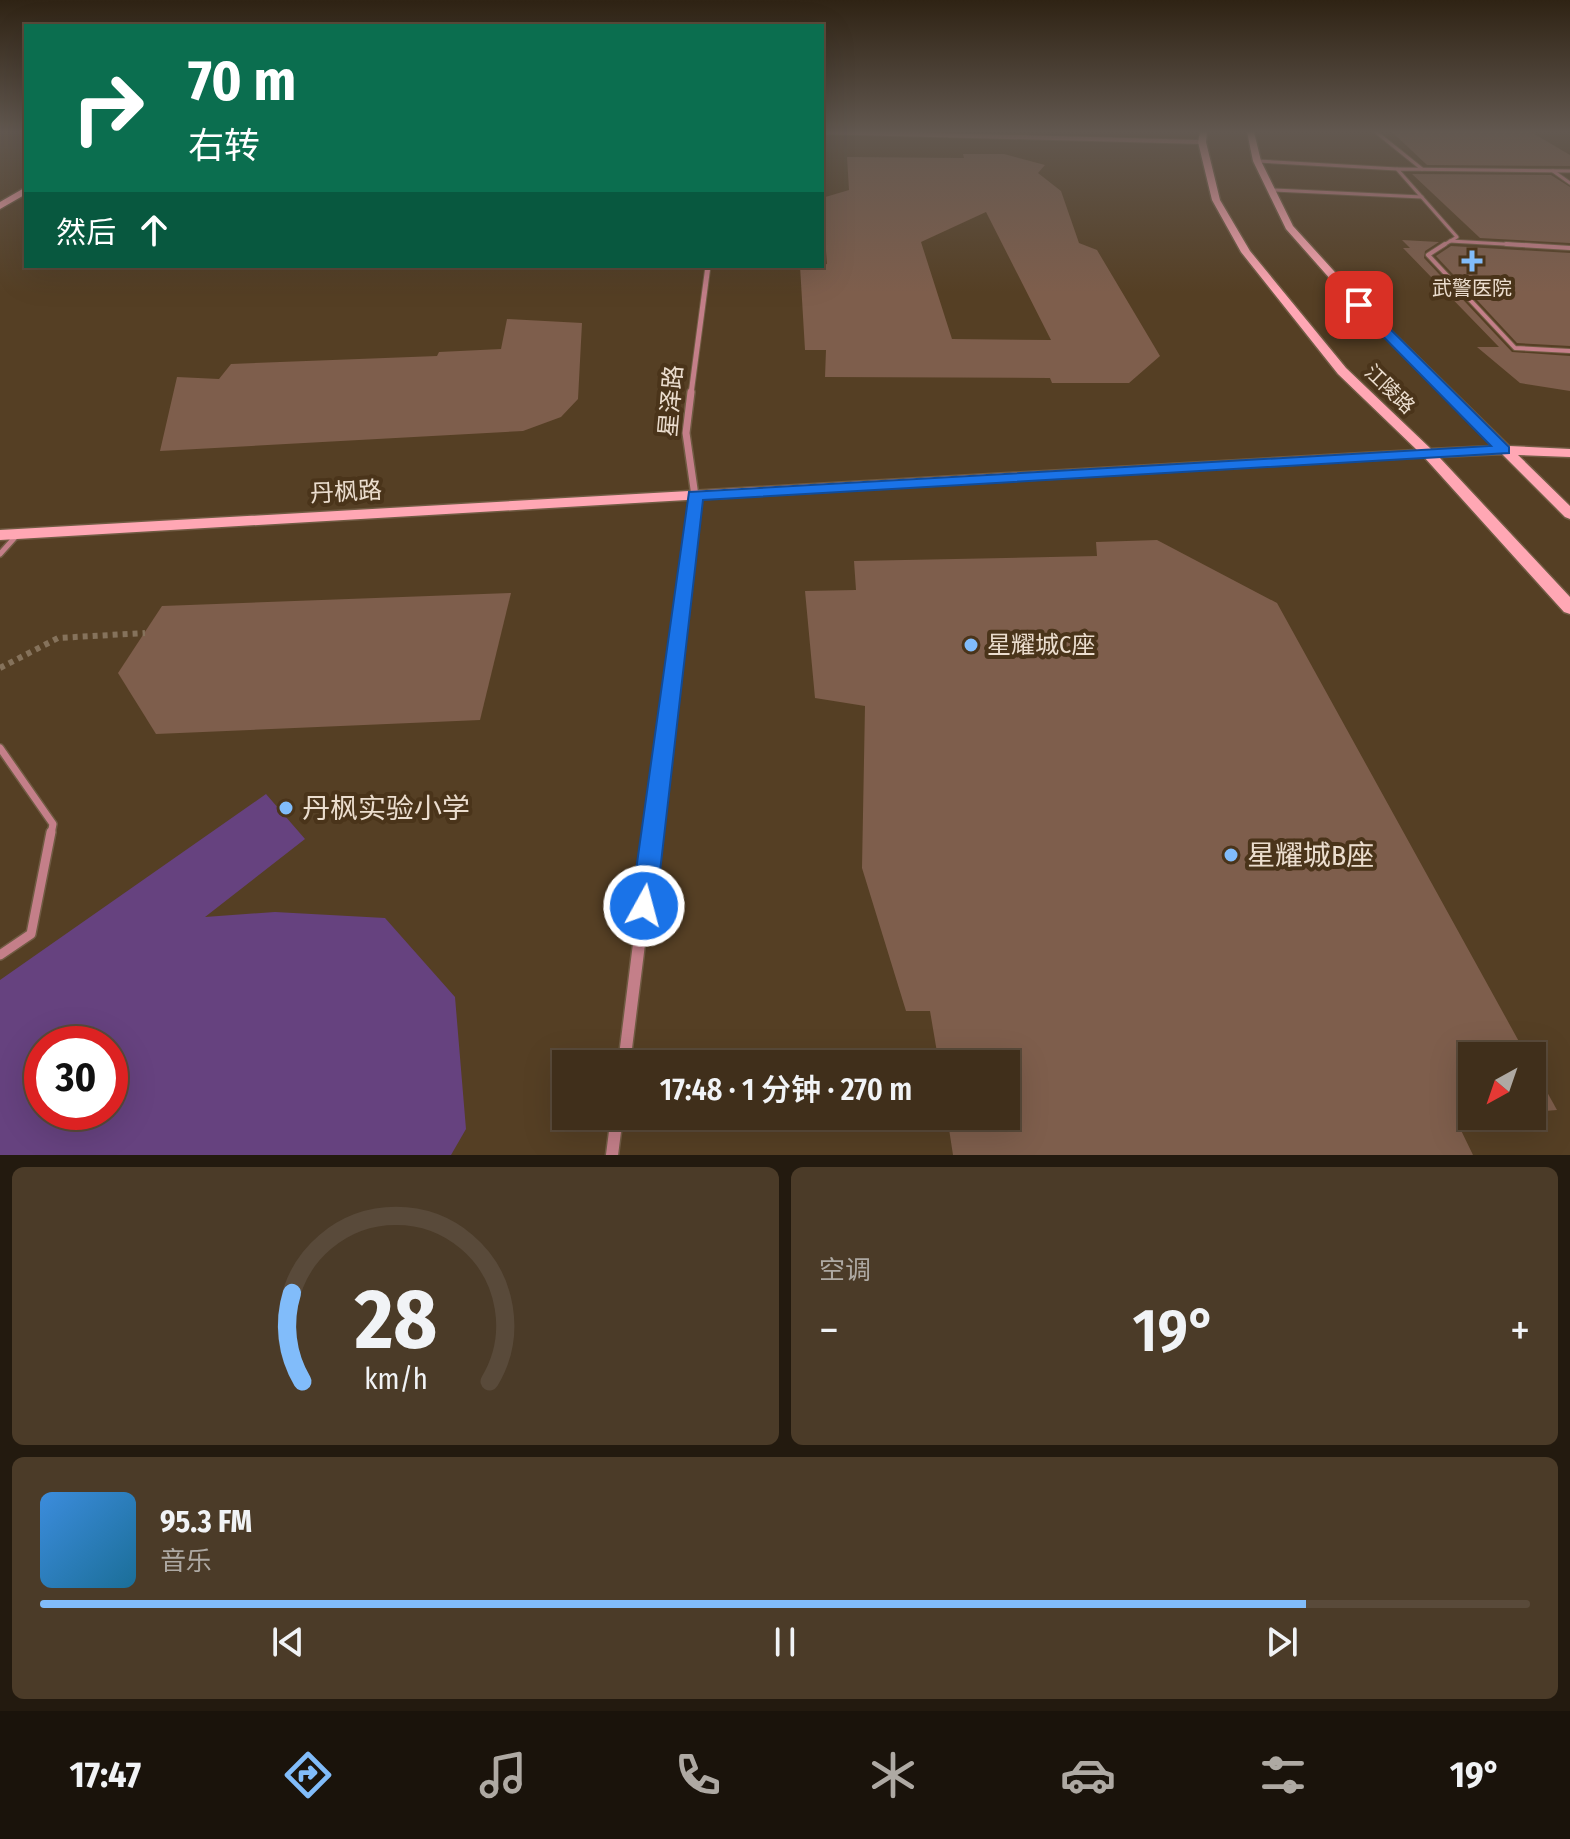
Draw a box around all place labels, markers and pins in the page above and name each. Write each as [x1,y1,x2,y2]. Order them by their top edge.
marker: 武警医院 [1461,250,1483,272]
pin [1325,271,1393,339]
place label: 武警医院 [1432,276,1512,300]
place label: 星耀城C座 [987,631,1095,659]
marker: 星耀城C座 [962,636,980,654]
place label: 丹枫实验小学 [302,792,470,825]
marker: 丹枫实验小学 [277,799,295,817]
place label: 星耀城B座 [1247,839,1374,872]
marker: 星耀城B座 [1222,846,1240,864]

